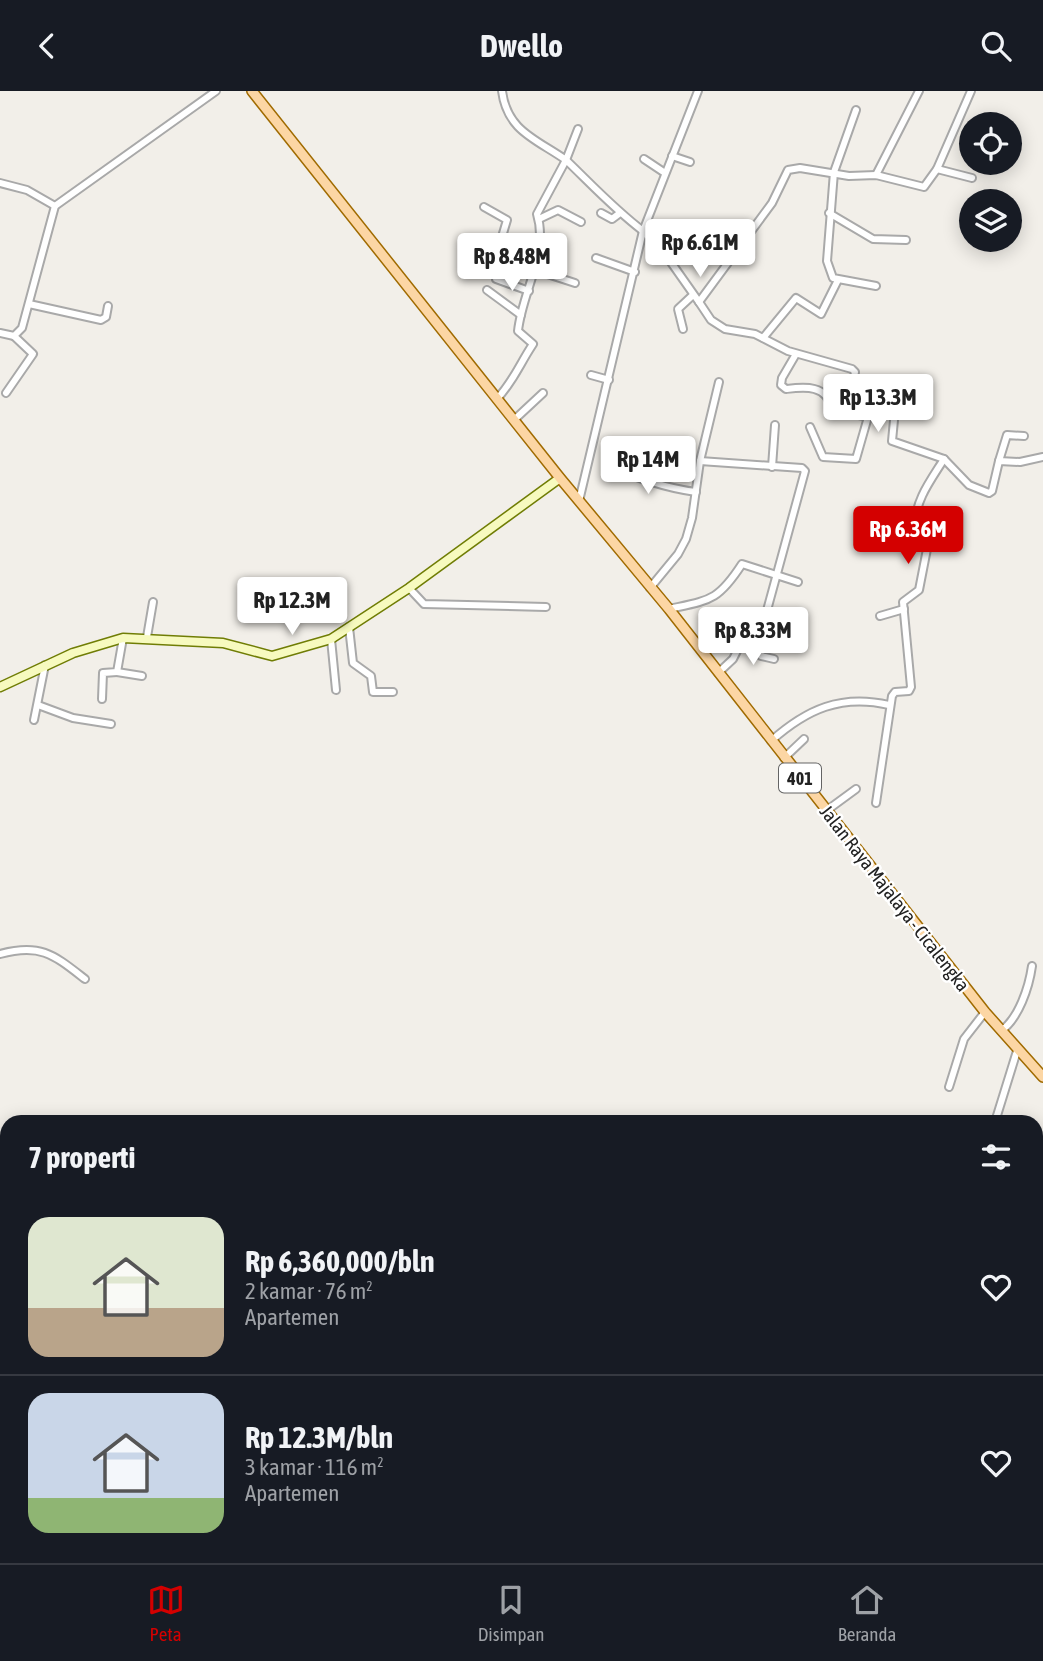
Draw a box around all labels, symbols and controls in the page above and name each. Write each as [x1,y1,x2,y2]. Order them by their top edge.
icon: back [28,27,66,65]
text: Dwello [480,27,563,64]
icon: search [977,27,1015,65]
map controls [959,112,1022,252]
button: locate [959,112,1022,175]
button: layers [959,189,1022,252]
pin: Rp 6.61M [628,219,772,279]
text: Rp 6.61M [661,229,739,255]
pin: Rp 8.48M [440,233,584,293]
text: Rp 8.48M [473,243,551,269]
pin: Rp 13.3M [806,375,950,434]
text: Rp 13.3M [839,384,917,410]
pin: Rp 14M [591,437,705,496]
text: Rp 14M [617,446,679,472]
pin: Rp 6.36M [836,507,980,566]
text: Rp 6.36M [869,516,947,542]
pin: Rp 12.3M [220,577,364,637]
text: Rp 12.3M [253,587,331,613]
pin: Rp 8.33M [681,607,825,667]
text: Rp 8.33M [714,617,792,643]
road number: 401 [779,763,821,793]
street label: Jalan Raya Majalaya - Cicalengka [816,801,974,995]
icon: filters [977,1138,1015,1176]
text: 7 properti [28,1140,135,1174]
text: Rp 6,360,000/bln [245,1244,435,1278]
icon: home [84,1245,168,1329]
icon: heart [977,1268,1015,1306]
text: 2 kamar · 76 m² [245,1278,373,1304]
text: Apartemen [245,1304,339,1330]
text: Rp 12.3M/bln [245,1420,393,1454]
icon: home [84,1421,168,1505]
icon: heart [977,1444,1015,1482]
text: 3 kamar · 116 m² [245,1454,384,1480]
text: Apartemen [245,1480,339,1506]
tab: Peta [147,1581,185,1645]
tab: Disimpan [478,1581,545,1645]
tab: Beranda [838,1581,896,1645]

